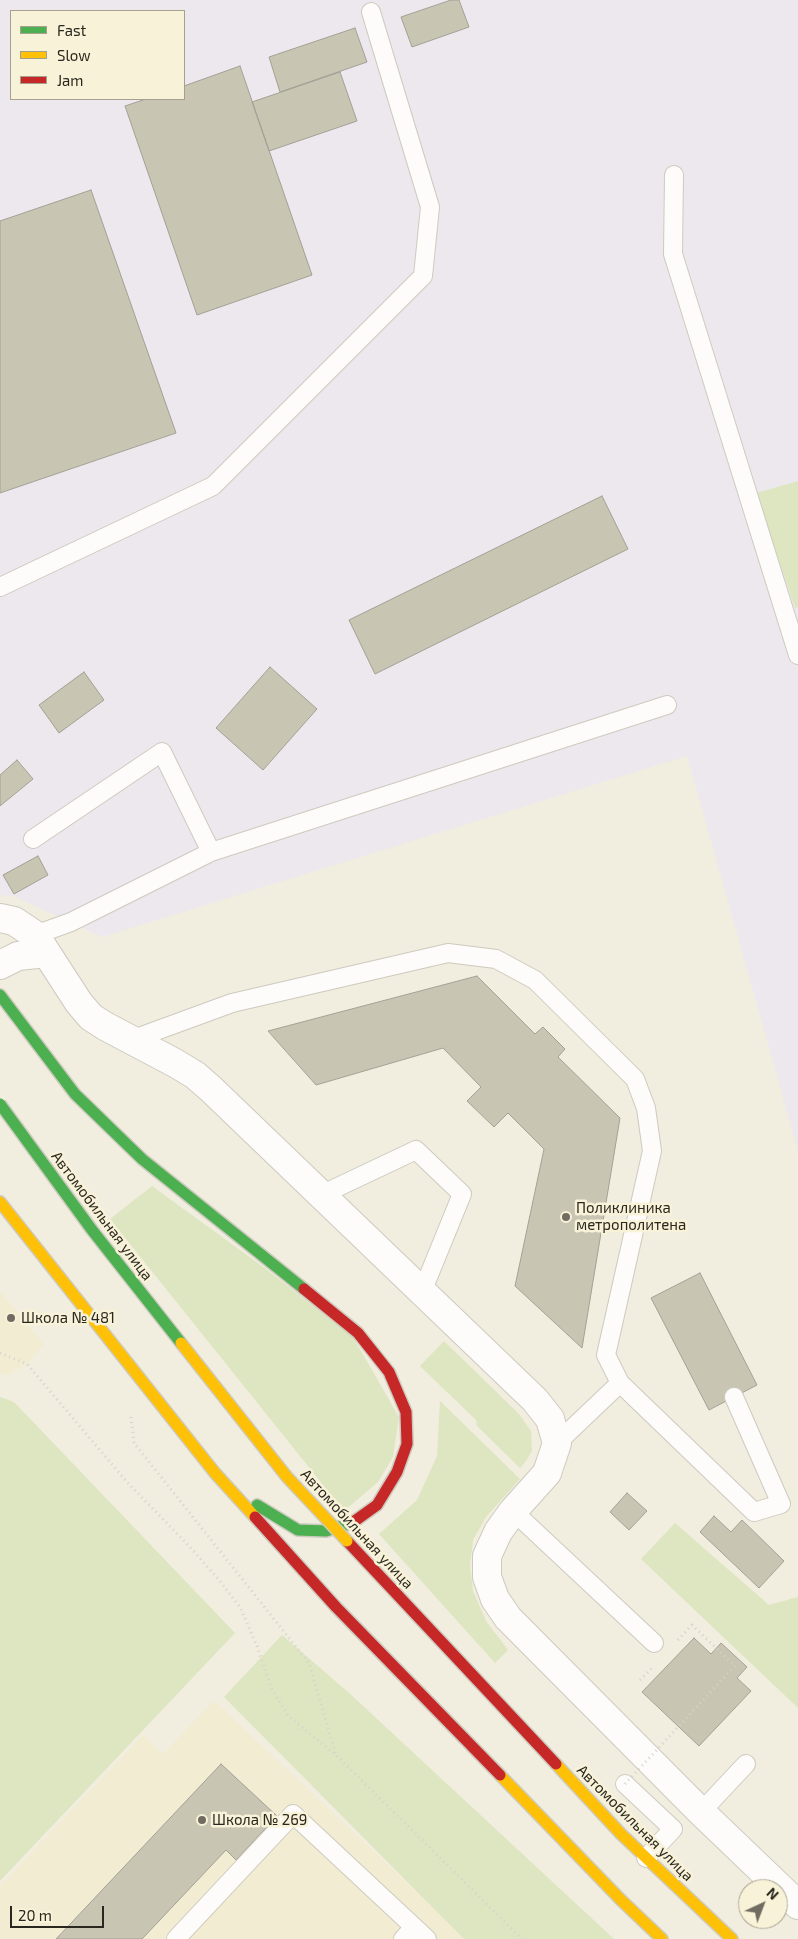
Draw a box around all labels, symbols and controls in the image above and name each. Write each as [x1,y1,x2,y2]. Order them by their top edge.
legend [10,10,185,100]
text: Fast [57,21,86,39]
text: Slow [57,46,91,64]
text: Jam [57,71,83,89]
street label: Автомобильная улица [48,1148,156,1284]
place label: Поликлиника метрополитена [576,1199,686,1234]
marker: Поликлиника метрополитена [560,1211,572,1223]
place label: Школа № 481 [21,1309,115,1327]
marker: Школа № 481 [5,1312,17,1324]
street label: Автомобильная улица [297,1465,417,1593]
street label: Автомобильная улица [573,1761,697,1885]
place label: Школа № 269 [212,1811,307,1829]
marker: Школа № 269 [196,1814,208,1826]
north arrow [738,1879,788,1929]
text: N [763,1884,782,1903]
scale bar [12,1896,106,1928]
text: 20 m [18,1906,52,1924]

